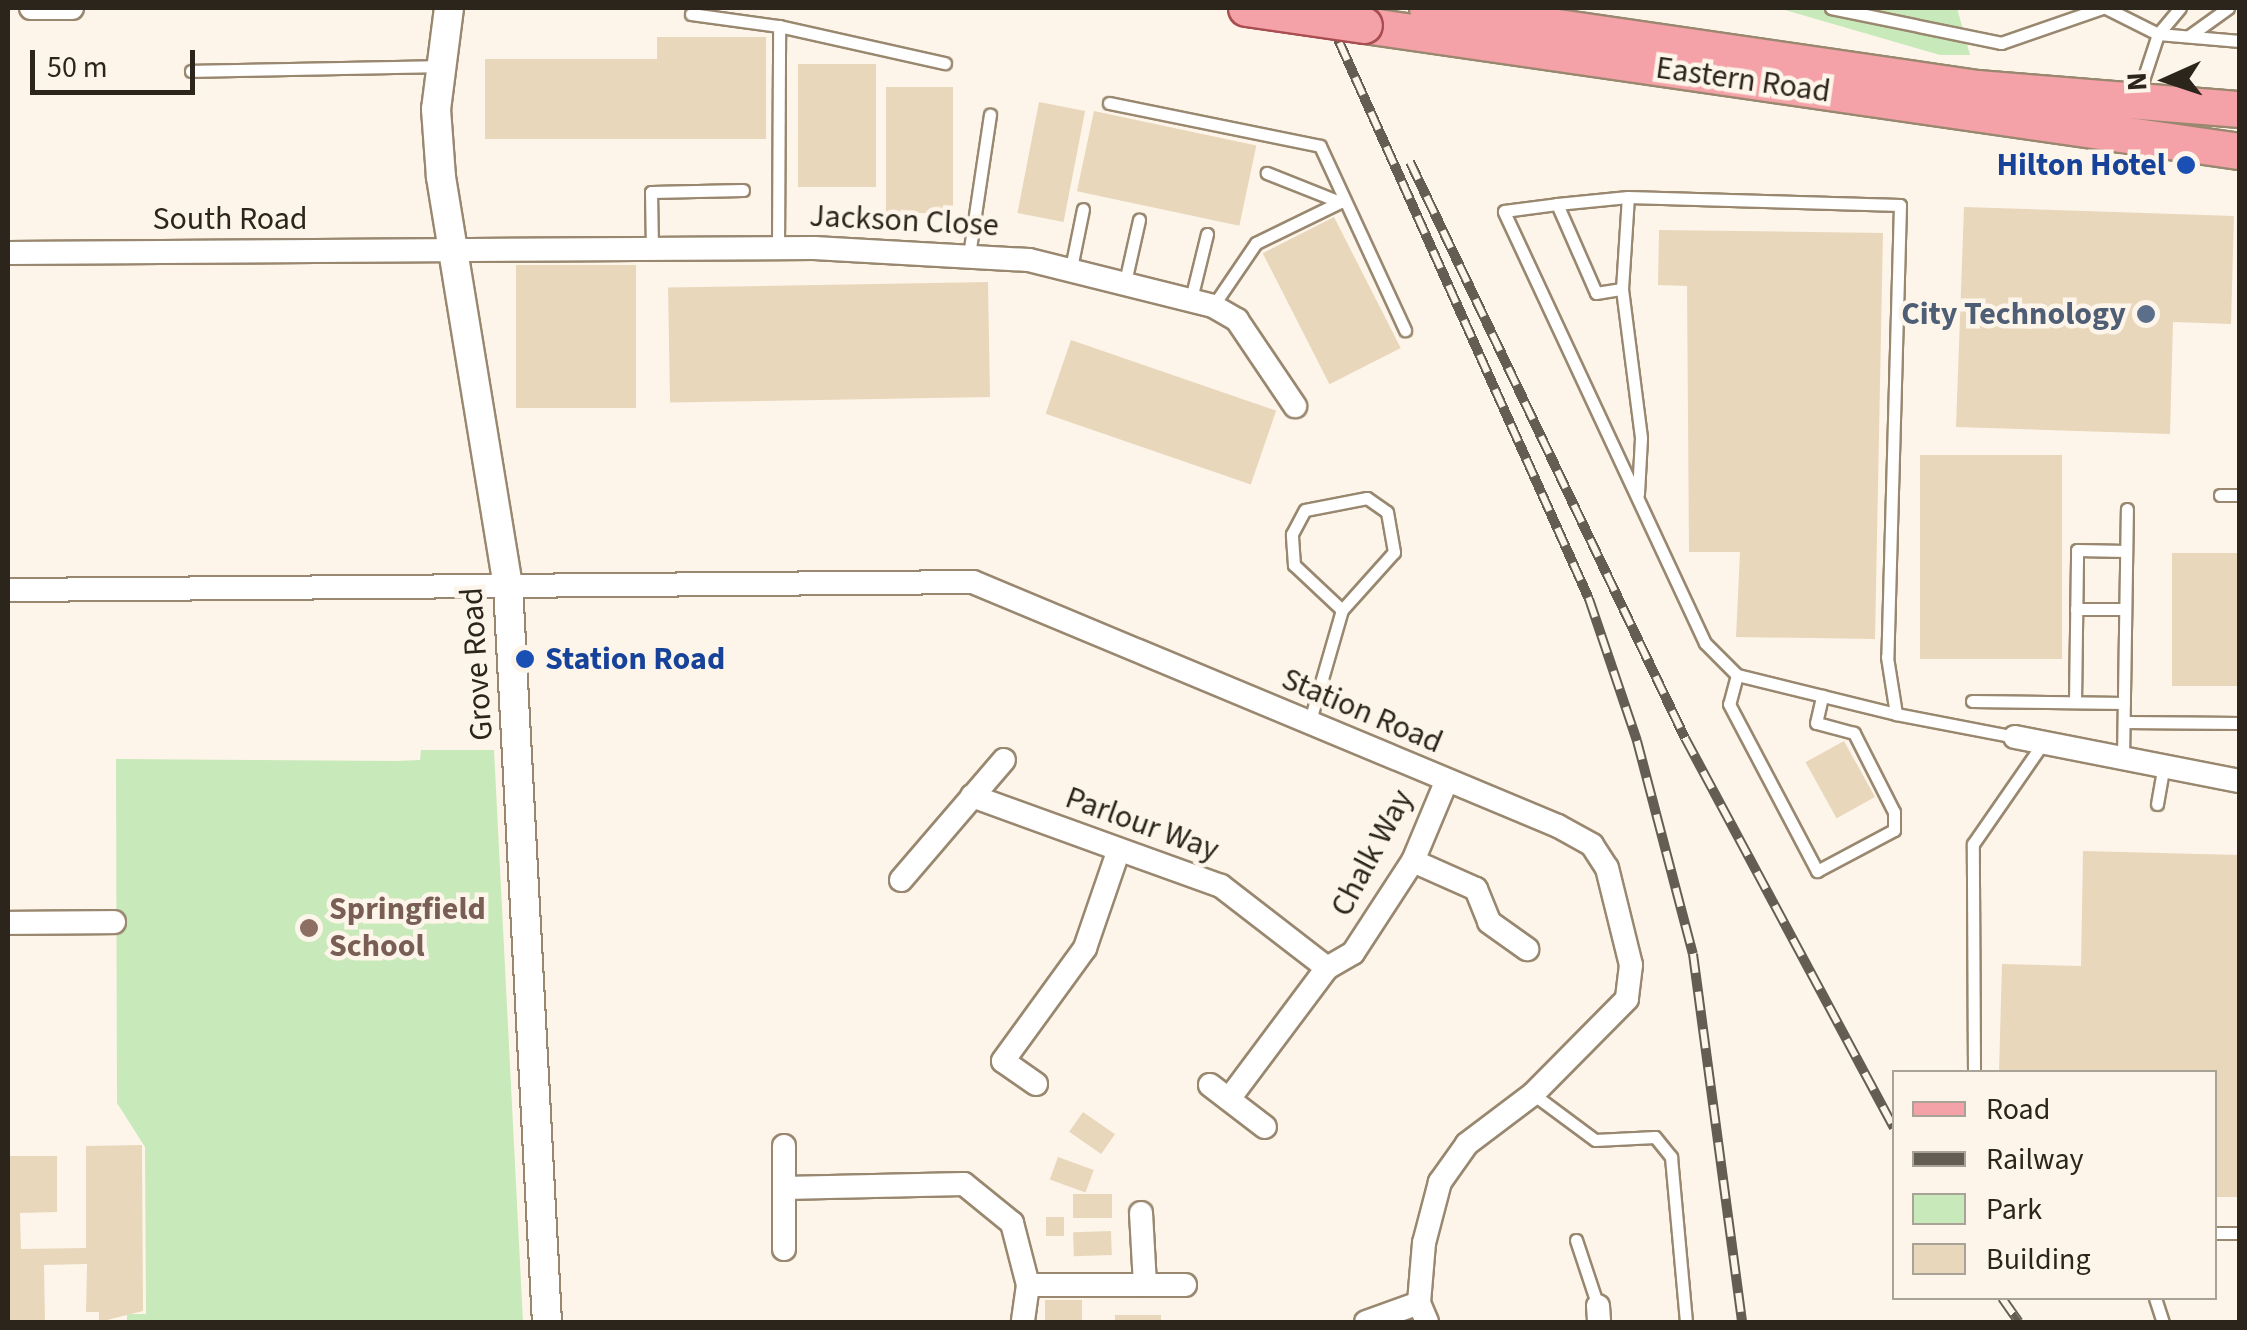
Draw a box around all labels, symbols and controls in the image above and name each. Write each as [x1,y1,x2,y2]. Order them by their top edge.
scale bar [35,30,200,92]
north arrow [2117,30,2217,130]
text: 50 m [47,46,108,89]
street label: Eastern Road [1653,49,1833,111]
text: N [2117,71,2158,92]
place label: Hilton Hotel [1996,146,2166,184]
marker: Hilton Hotel [2175,154,2197,176]
street label: Jackson Close [808,197,1000,245]
street label: South Road [152,200,308,238]
place label: City Technology [1901,295,2126,333]
marker: City Technology [2135,303,2157,325]
street label: Grove Road [452,586,502,742]
place label: Station Road [545,640,725,678]
marker: Station Road [514,648,536,670]
street label: Station Road [1276,660,1448,762]
street label: Parlour Way [1060,779,1224,869]
street label: Chalk Way [1323,783,1421,923]
place label: Springfield School [329,891,486,966]
marker: Springfield School [298,917,320,939]
legend [1892,1070,2217,1300]
text: Road [1986,1088,2050,1131]
text: Railway [1986,1138,2084,1181]
text: Park [1986,1188,2042,1231]
text: Building [1986,1238,2091,1281]

